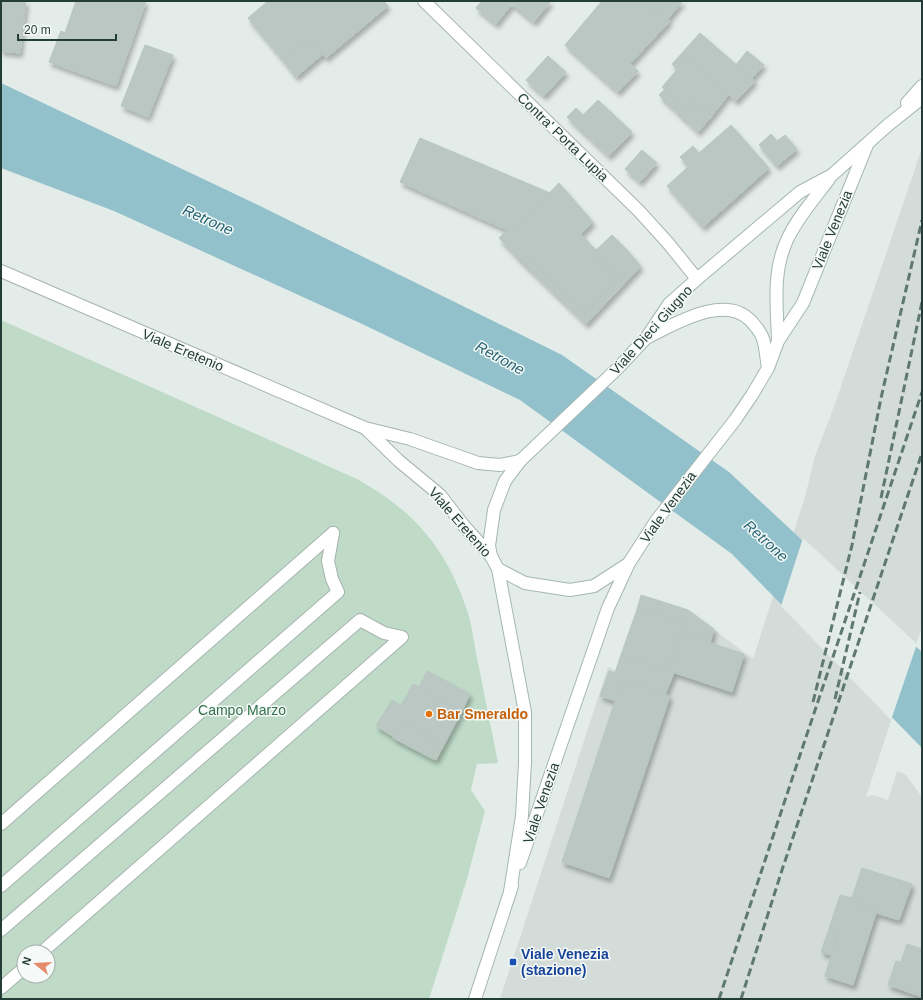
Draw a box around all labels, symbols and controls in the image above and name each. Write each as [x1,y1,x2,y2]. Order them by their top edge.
scale bar [18,16,116,42]
text: 20 m [24,23,51,37]
street label: Contra' Porta Lupia [514,89,612,185]
street label: Viale Venezia [809,188,855,272]
water label: Retrone [180,201,236,238]
street label: Viale Dieci Giugno [607,282,696,378]
street label: Viale Eretenio [140,326,226,374]
water label: Retrone [473,337,528,378]
street label: Viale Venezia [637,468,699,546]
street label: Viale Eretenio [425,484,495,560]
water label: Retrone [741,516,792,565]
park label: Campo Marzo [198,702,286,718]
place label: Bar Smeraldo [437,706,528,722]
marker: Bar Smeraldo [424,709,434,719]
street label: Viale Venezia [520,760,562,846]
north arrow [16,944,56,984]
place label: Viale Venezia (stazione) [521,946,609,978]
text: N [20,955,33,967]
marker: Viale Venezia (stazione) [508,957,518,967]

